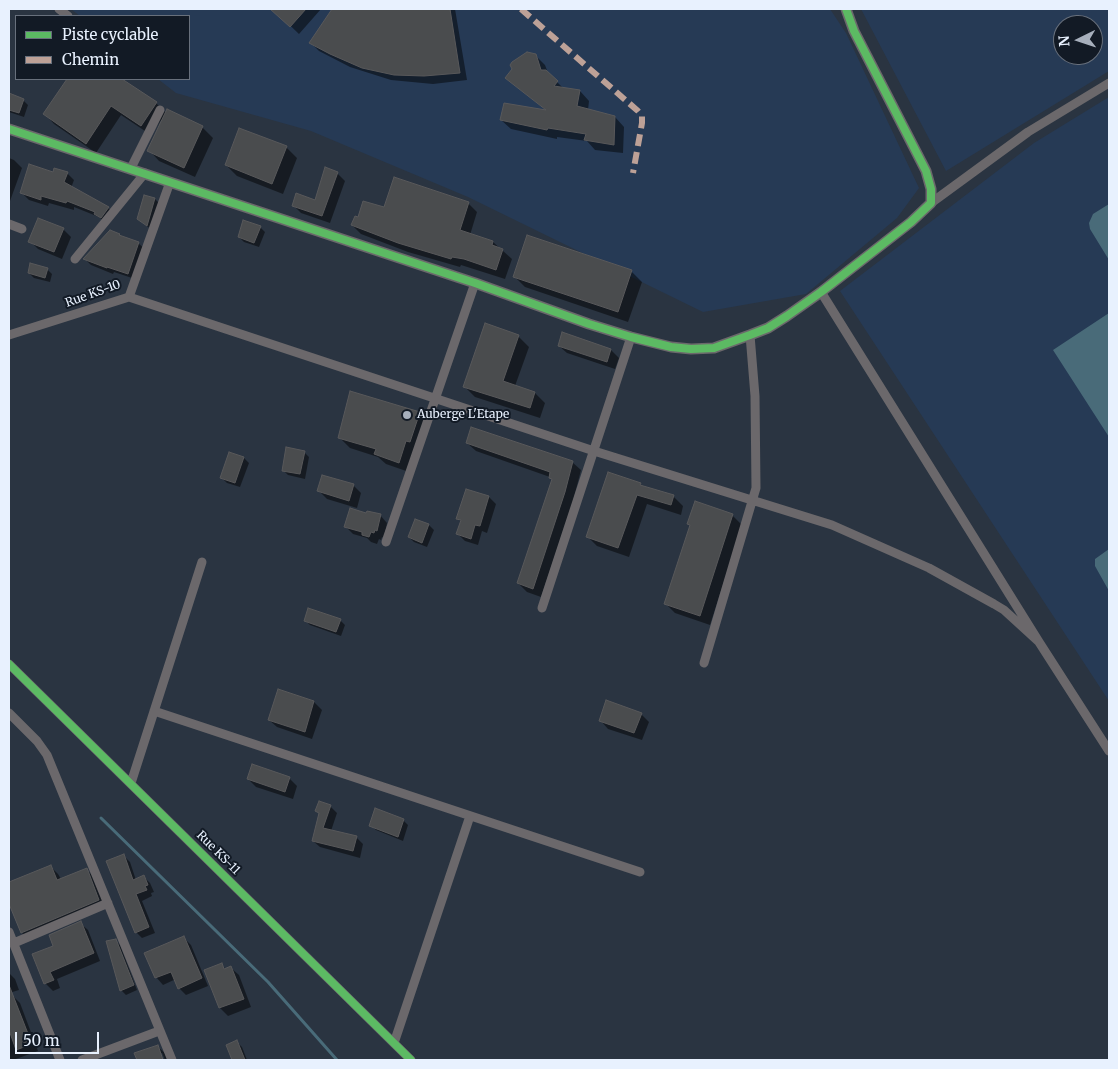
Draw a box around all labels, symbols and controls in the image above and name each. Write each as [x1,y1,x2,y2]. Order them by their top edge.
legend [15,15,190,80]
north arrow [1053,15,1103,65]
text: Piste cyclable [62,25,158,44]
text: N [1055,35,1073,47]
text: Chemin [62,50,119,69]
street label: Rue KS-10 [63,277,123,311]
place label: Auberge L'Etape [417,408,509,422]
marker: Auberge L'Etape [401,409,413,421]
street label: Rue KS-11 [193,828,243,878]
scale bar [18,1022,101,1054]
text: 50 m [23,1031,60,1050]

